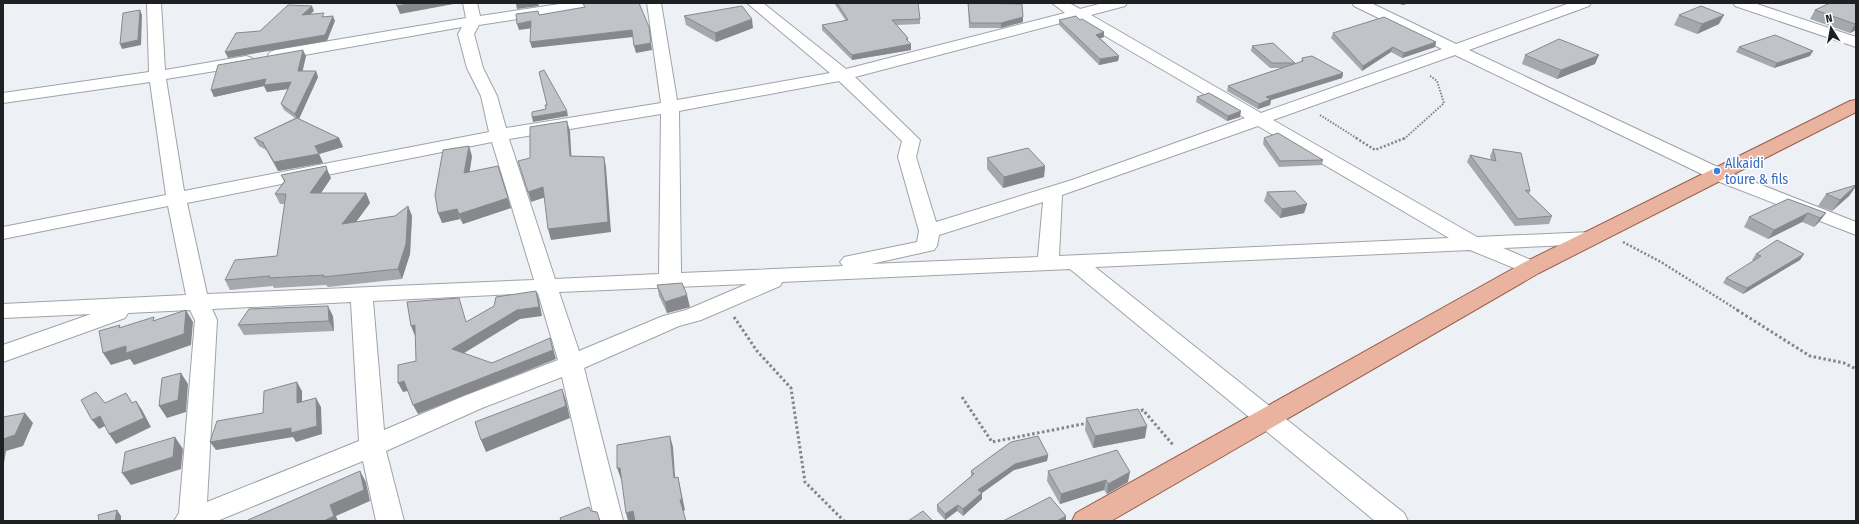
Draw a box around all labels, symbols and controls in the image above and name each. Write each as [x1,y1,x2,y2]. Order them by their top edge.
north arrow [1811,8,1851,48]
text: N [1825,12,1834,26]
place label: Alkaidi toure & fils [1725,155,1788,188]
marker: Alkaidi toure & fils [1712,166,1722,176]

